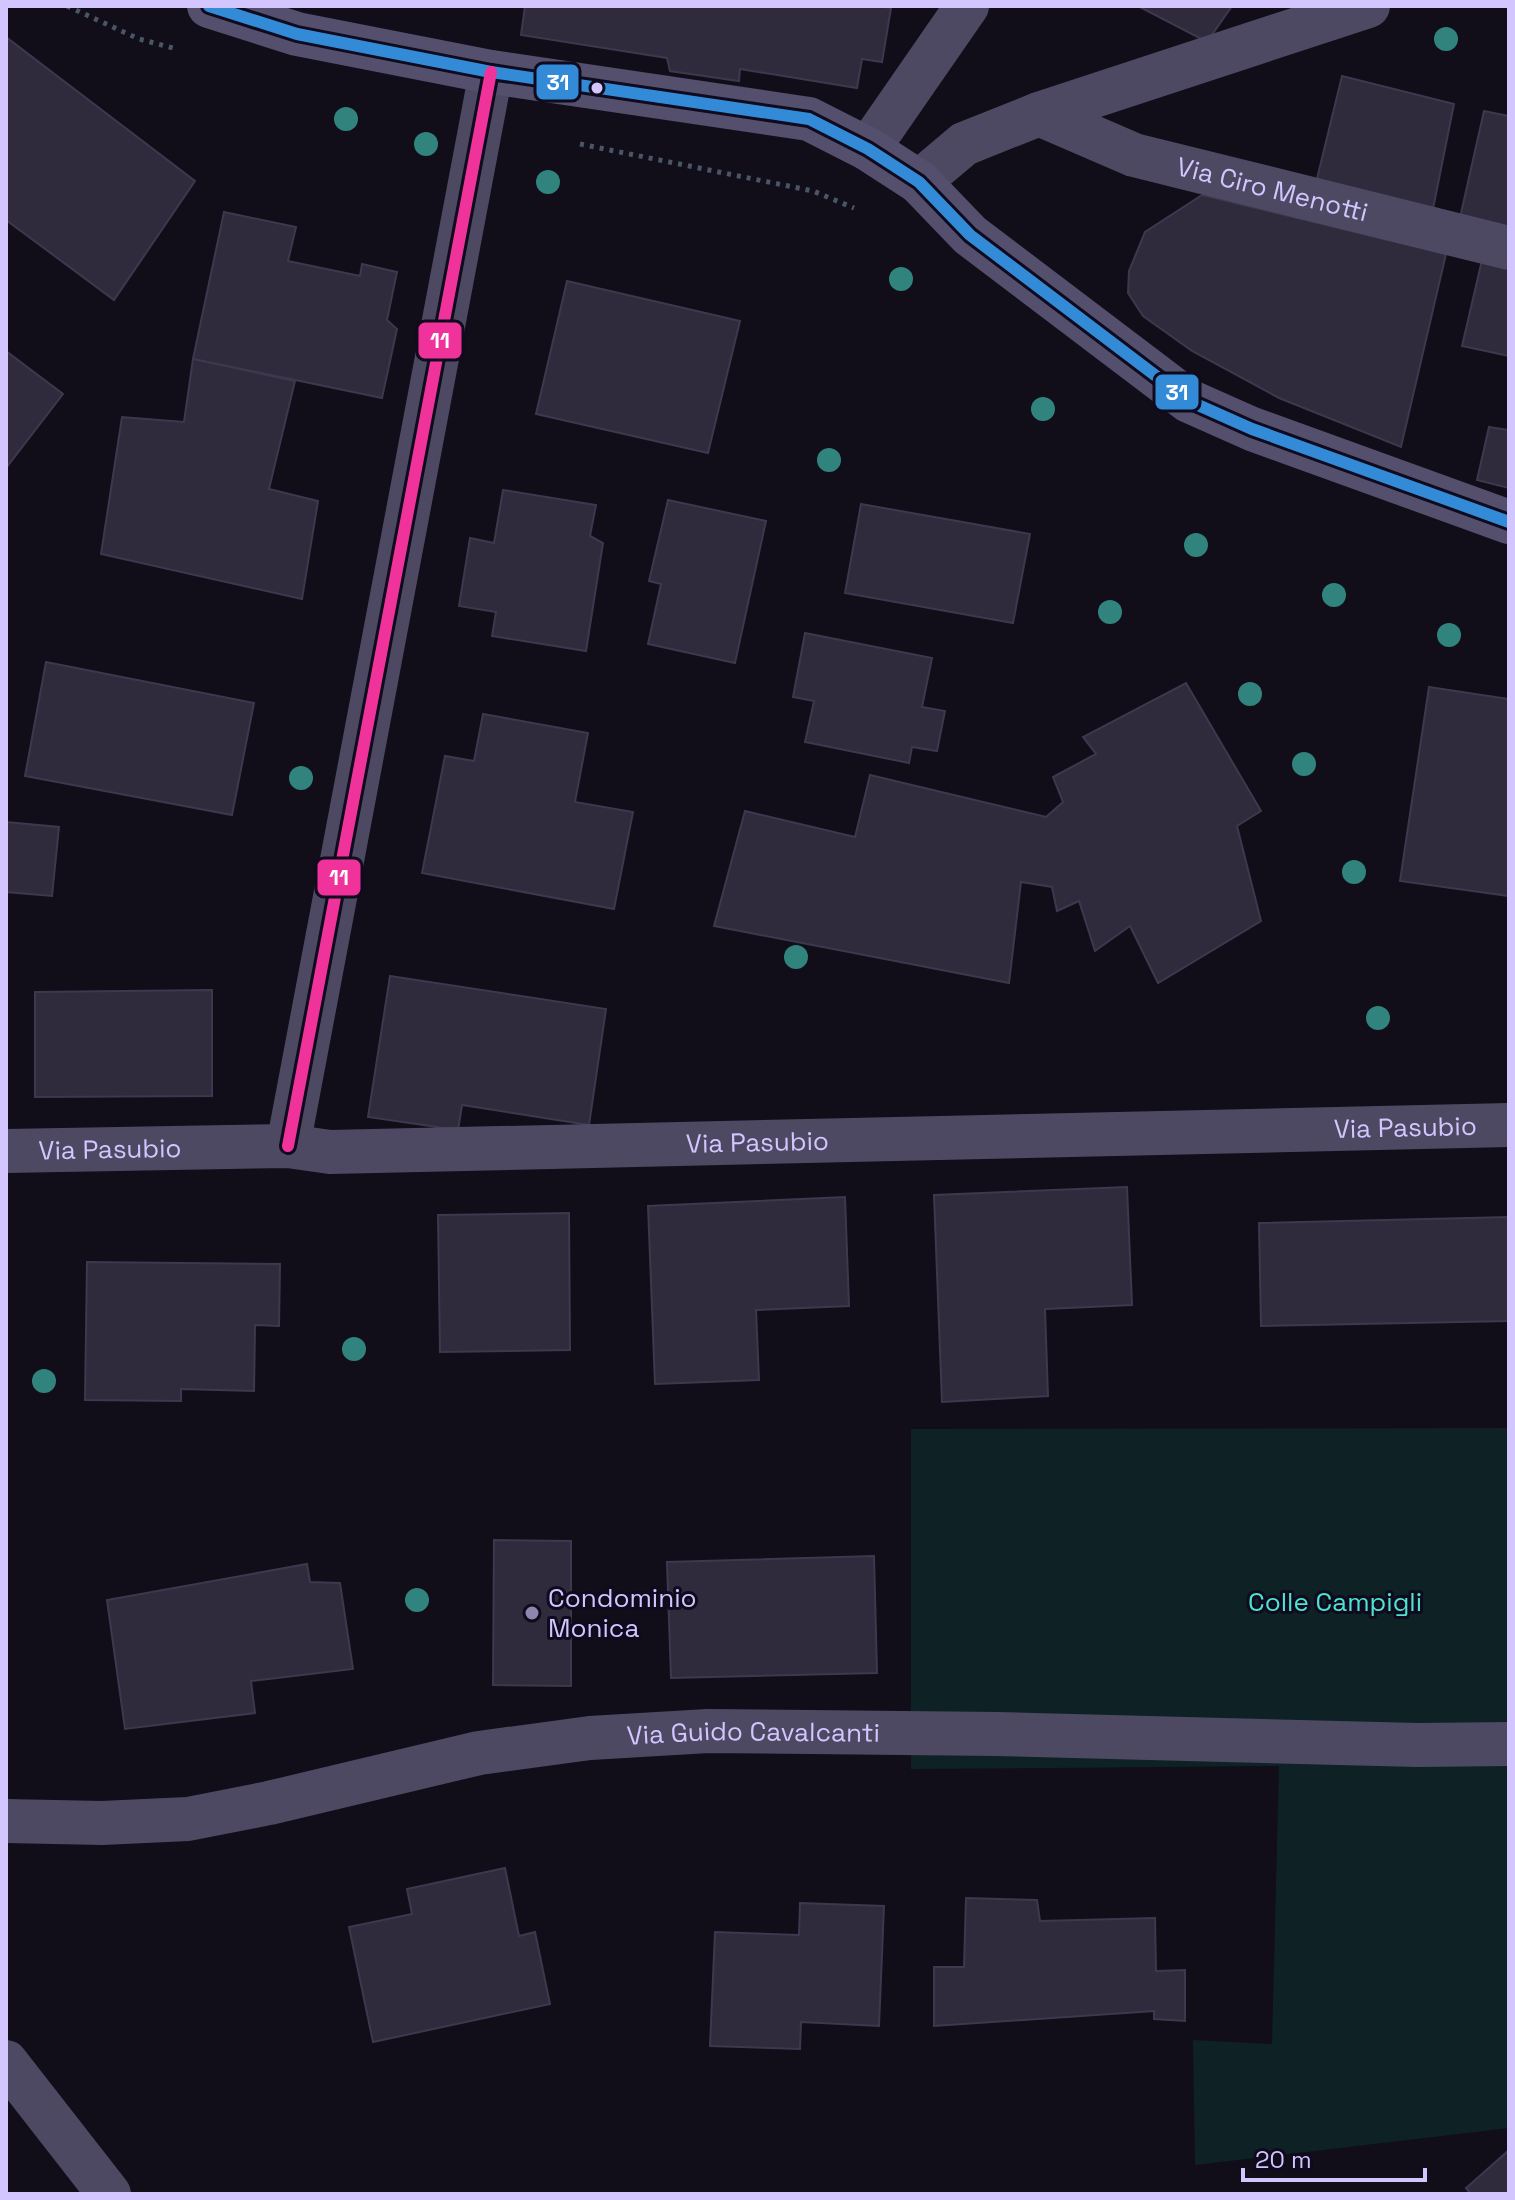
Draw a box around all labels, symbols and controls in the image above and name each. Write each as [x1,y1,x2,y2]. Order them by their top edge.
line badge: 31 [535,63,580,101]
text: 31 [547,68,569,96]
unlabelled marker [589,80,605,96]
street label: Via Ciro Menotti [1173,149,1372,229]
line badge: 11 [417,321,463,360]
text: 11 [430,326,450,354]
line badge: 31 [1154,373,1200,411]
text: 31 [1166,378,1188,406]
line badge: 11 [316,858,362,897]
text: 11 [329,863,349,891]
street label: Via Pasubio [1333,1109,1477,1146]
street label: Via Pasubio [685,1124,829,1161]
street label: Via Pasubio [38,1131,182,1167]
place label: Condominio Monica [548,1581,697,1645]
park label: Colle Campigli [1248,1585,1422,1619]
marker: Condominio Monica [523,1604,541,1622]
street label: Via Guido Cavalcanti [626,1714,880,1753]
scale bar [1243,2132,1425,2182]
text: 20 m [1255,2144,1312,2175]

